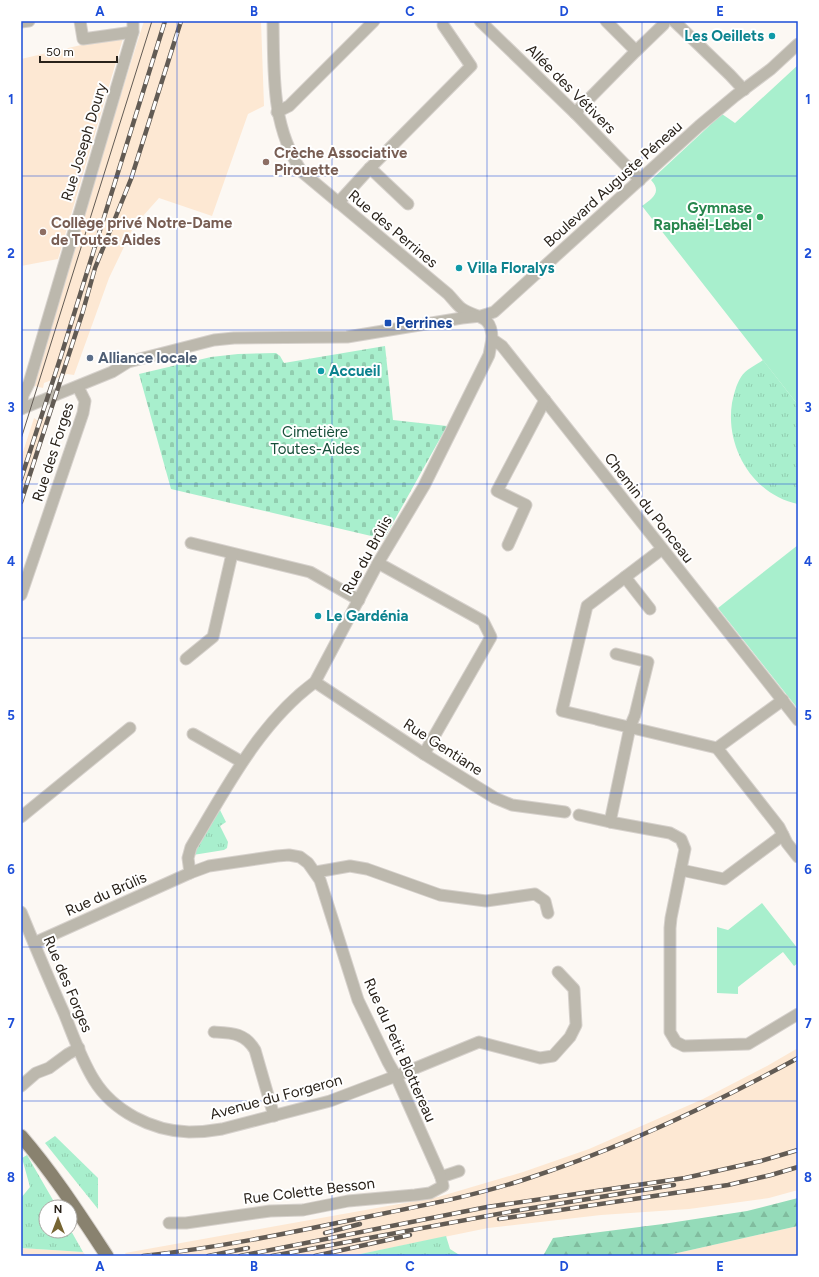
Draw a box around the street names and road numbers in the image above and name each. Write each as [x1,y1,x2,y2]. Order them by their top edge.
street label: Allée des Vétivers [522,40,620,138]
street label: Rue Joseph Doury [57,81,111,203]
street label: Boulevard Auguste Péneau [540,117,686,251]
street label: Rue des Perrines [345,186,441,272]
street label: Rue des Forges [29,400,77,504]
street label: Chemin du Ponceau [601,449,697,567]
street label: Rue du Brûlis [338,513,396,597]
street label: Rue Gentiane [400,715,486,779]
street label: Rue du Brûlis [63,868,149,920]
street label: Rue des Forges [40,933,96,1035]
street label: Rue du Petit Blottereau [360,975,440,1125]
street label: Avenue du Forgeron [208,1071,344,1123]
street label: Rue Colette Besson [242,1174,376,1208]

